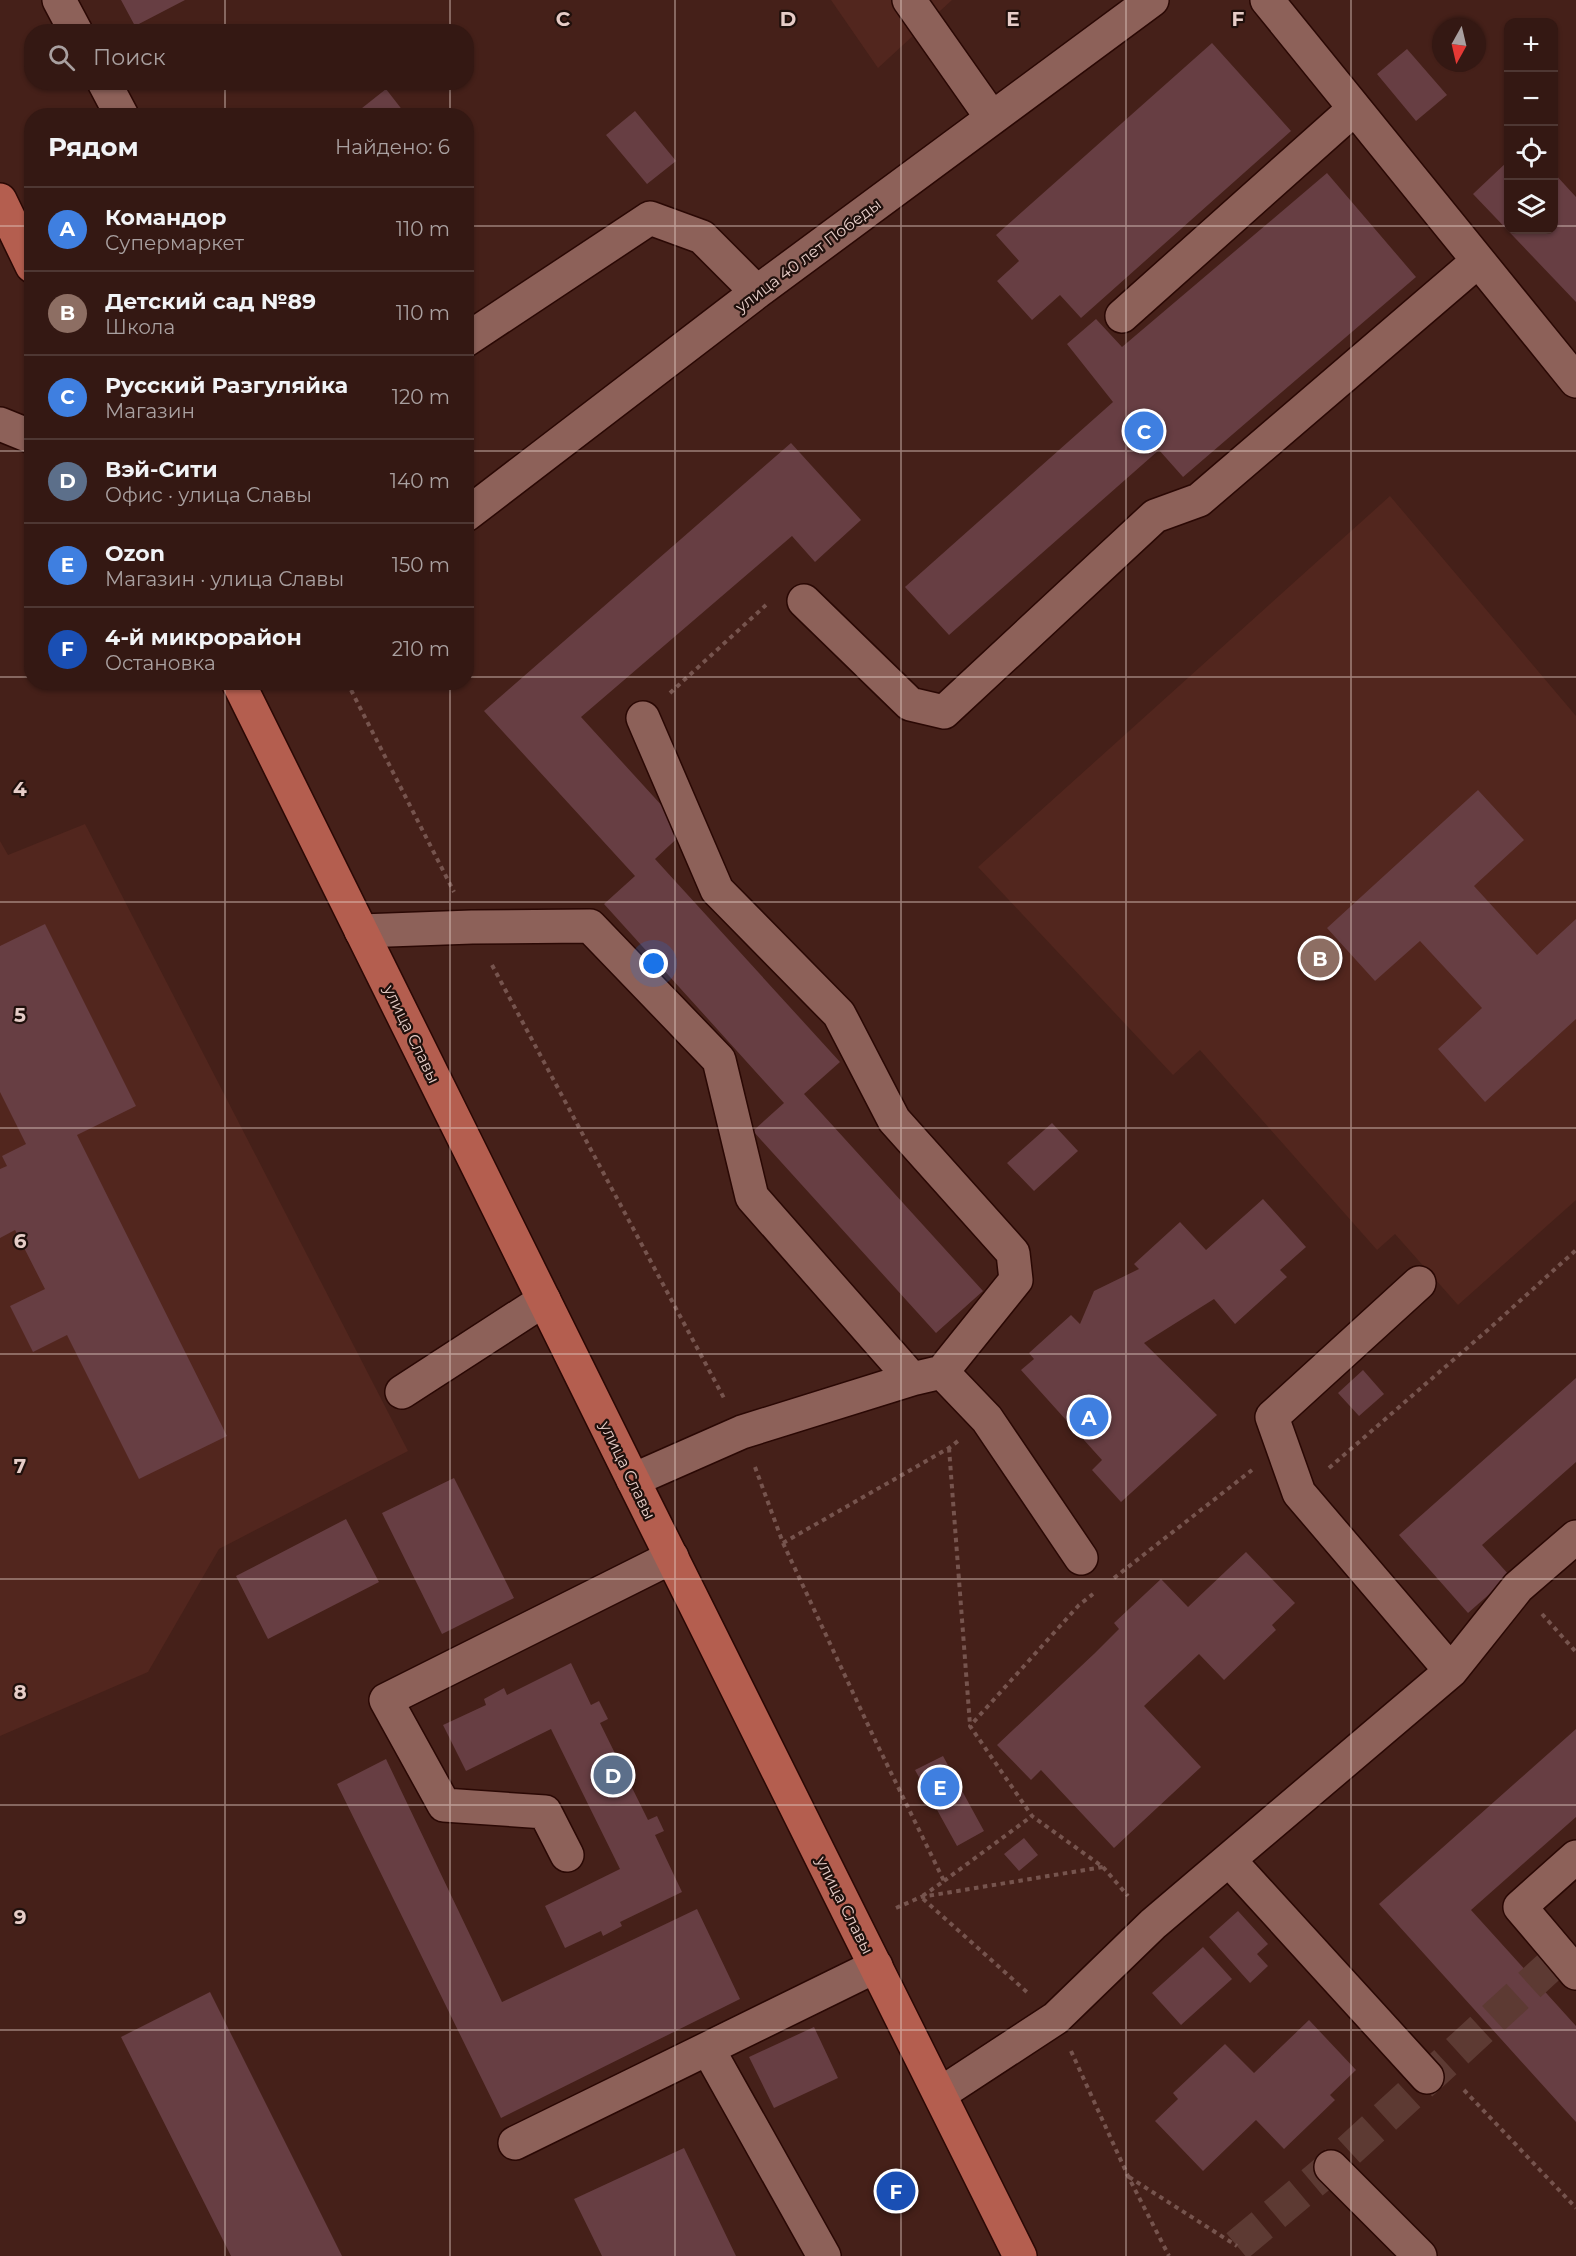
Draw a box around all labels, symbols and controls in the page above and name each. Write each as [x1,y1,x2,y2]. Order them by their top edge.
text: C [556,7,571,31]
text: D [780,7,796,31]
text: E [1006,7,1020,31]
text: F [1232,7,1245,31]
north arrow [1432,18,1486,72]
map controls [1504,18,1558,234]
button: + [1504,18,1558,72]
search box [24,24,474,90]
icon: search [45,41,78,74]
text: Поиск [93,44,165,71]
button: − [1504,72,1558,126]
button: locate [1504,126,1558,180]
text: Рядом [48,131,139,163]
text: Найдено: 6 [335,135,450,159]
button: layers [1504,180,1558,234]
street label: улица 40 лет Победы [731,194,885,317]
text: Командор [105,204,226,231]
text: A [60,217,75,241]
text: 110 m [396,217,450,241]
text: Супермаркет [105,231,244,255]
text: Детский сад №89 [105,288,316,315]
text: B [60,301,75,325]
text: 110 m [396,301,450,325]
text: Школа [105,315,175,339]
text: Русский Разгуляйка [105,372,348,399]
text: C [60,385,75,409]
text: 120 m [392,385,450,409]
text: Магазин [105,399,195,423]
pin: C [1124,408,1164,454]
text: Вэй-Сити [105,456,218,483]
text: D [59,469,76,493]
text: 140 m [390,469,450,493]
text: Офис · улица Славы [105,483,312,507]
text: Ozon [105,540,165,567]
text: E [61,553,74,577]
text: 150 m [392,553,450,577]
text: Магазин · улица Славы [105,567,344,591]
text: 4-й микрорайон [105,624,302,651]
text: F [61,637,74,661]
text: 210 m [392,637,450,661]
text: Остановка [105,651,216,675]
text: 4 [13,777,27,801]
pin: B [1300,936,1340,980]
your location [639,949,668,978]
street label: улица Славы [379,981,444,1086]
text: 5 [14,1003,26,1027]
text: 6 [14,1229,27,1253]
pin: A [1070,1394,1108,1440]
street label: улица Славы [595,1417,660,1522]
text: 7 [14,1454,26,1478]
text: 8 [13,1680,27,1704]
pin: D [594,1752,632,1798]
pin: E [920,1764,960,1810]
street label: улица Славы [811,1852,877,1957]
text: 9 [14,1905,26,1929]
pin: F [876,2168,916,2214]

